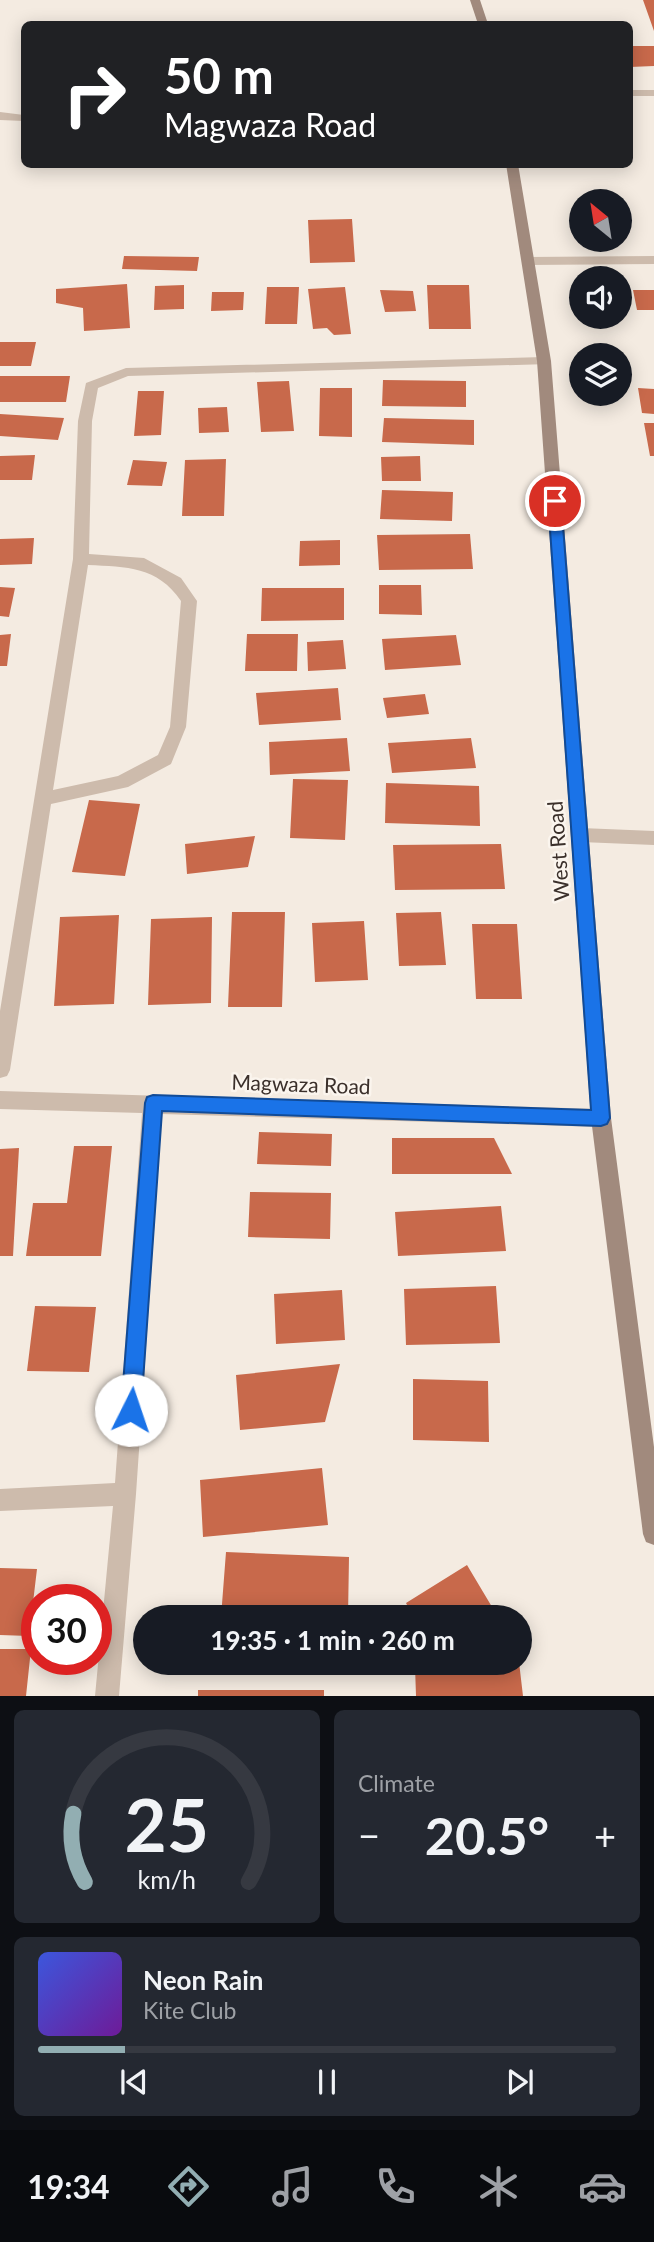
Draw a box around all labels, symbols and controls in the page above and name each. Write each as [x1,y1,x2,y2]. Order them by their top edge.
text: 50 m [164,46,274,104]
icon: right [49,49,140,140]
text: Magwaza Road [164,105,376,144]
north arrow [569,189,632,252]
map controls [569,189,632,406]
button: sound [569,266,632,329]
button: layers [569,343,632,406]
pin [525,471,585,531]
icon: arrive [536,482,574,520]
street label: West Road [542,800,573,902]
street label: Magwaza Road [231,1069,371,1098]
position arrow [94,1373,168,1447]
speed limit sign: 30 [21,1584,112,1675]
text: 19:35 · 1 min · 260 m [210,1624,455,1656]
text: Climate [358,1769,435,1797]
text: 25 [125,1781,209,1869]
text: 20.5° [425,1804,549,1866]
text: − [358,1812,380,1858]
text: + [594,1812,616,1858]
text: km/h [138,1864,196,1894]
text: Neon Rain [143,1964,263,1996]
text: Kite Club [143,1996,236,2024]
icon: previous [115,2063,153,2101]
icon: pause [308,2063,346,2101]
icon: next [501,2063,539,2101]
icon: directions [164,2162,213,2211]
icon: music [268,2162,317,2211]
icon: phone [371,2162,420,2211]
icon: climate [474,2162,523,2211]
icon: car [578,2162,627,2211]
text: 19:34 [27,2167,110,2206]

